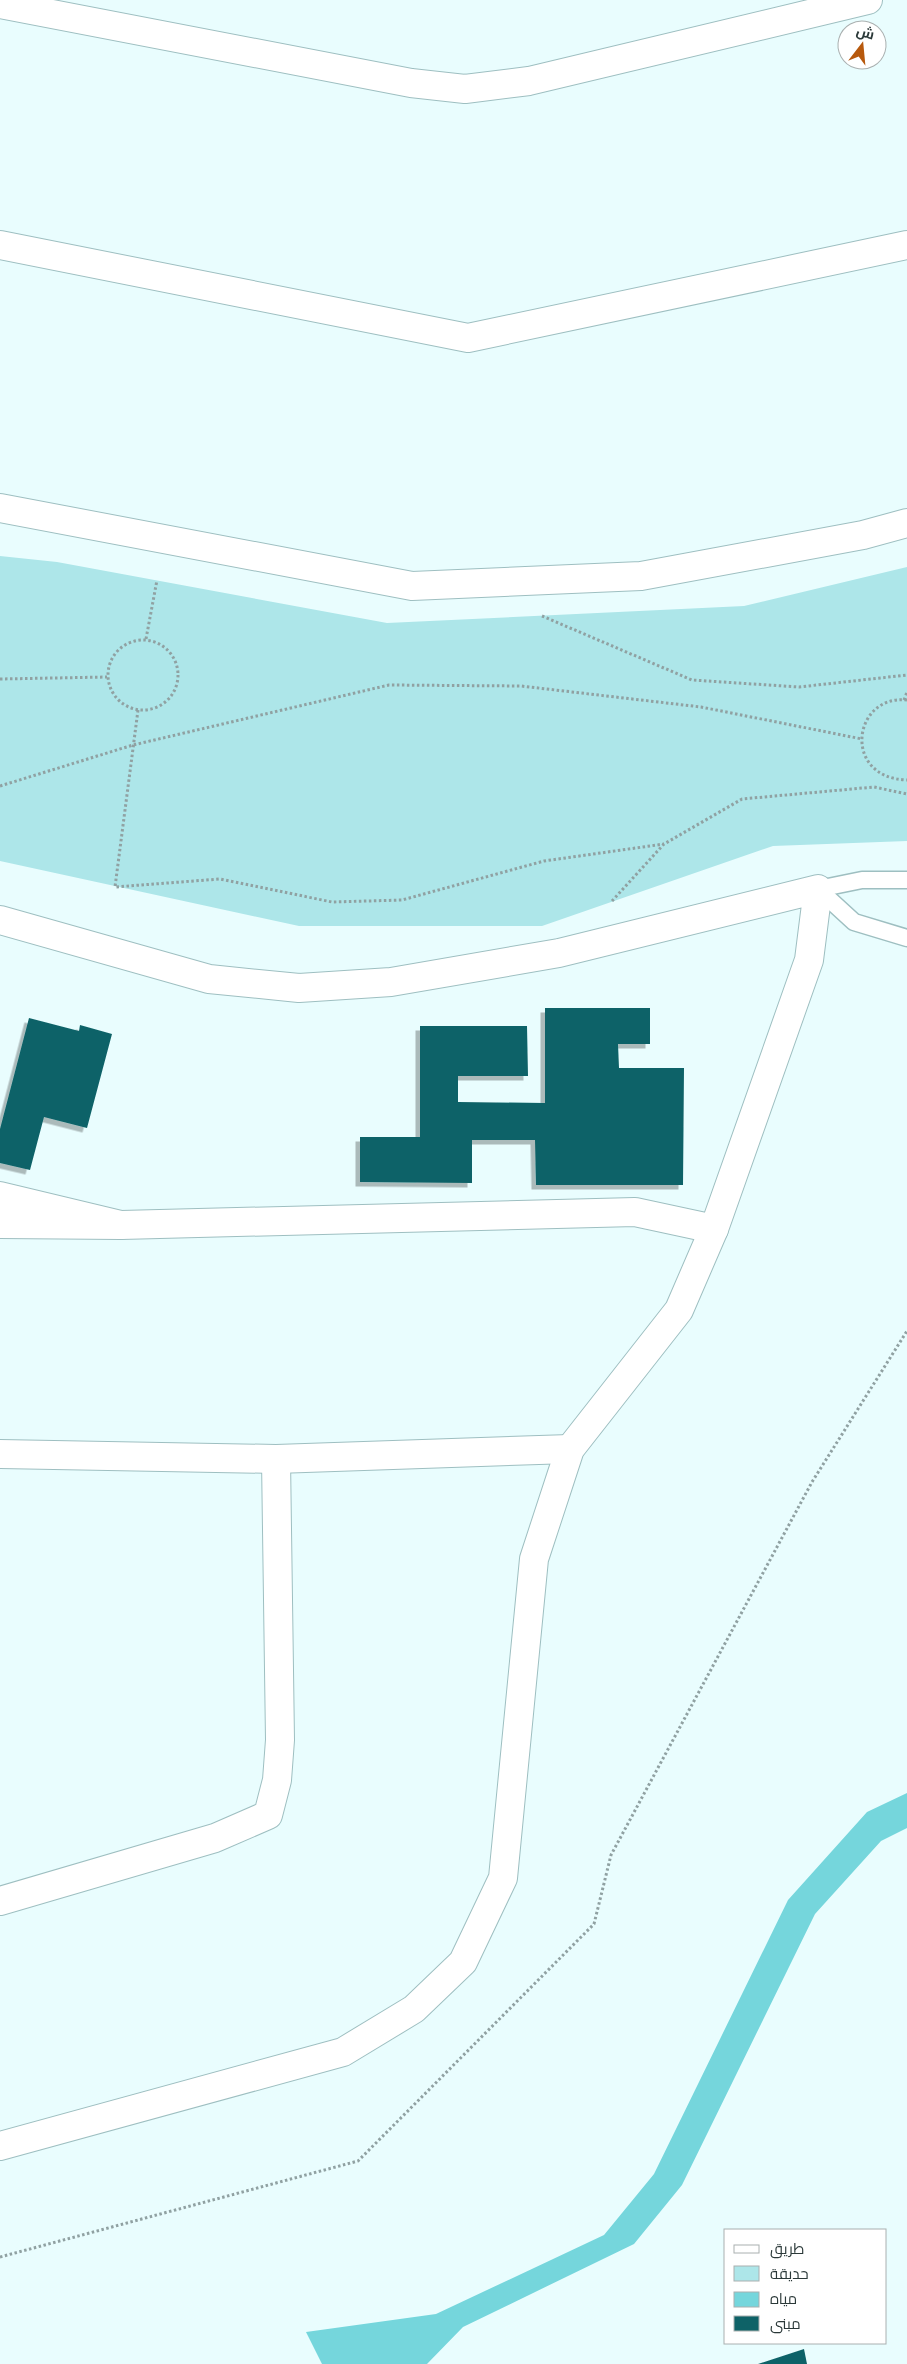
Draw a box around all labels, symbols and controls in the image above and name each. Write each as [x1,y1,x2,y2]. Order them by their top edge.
north arrow [837,20,887,70]
text: ش [854,21,877,46]
legend [724,2229,887,2344]
text: طريق [770,2239,804,2260]
text: حديقة [770,2264,809,2285]
text: مياه [770,2289,797,2310]
text: مبنى [770,2314,801,2335]

